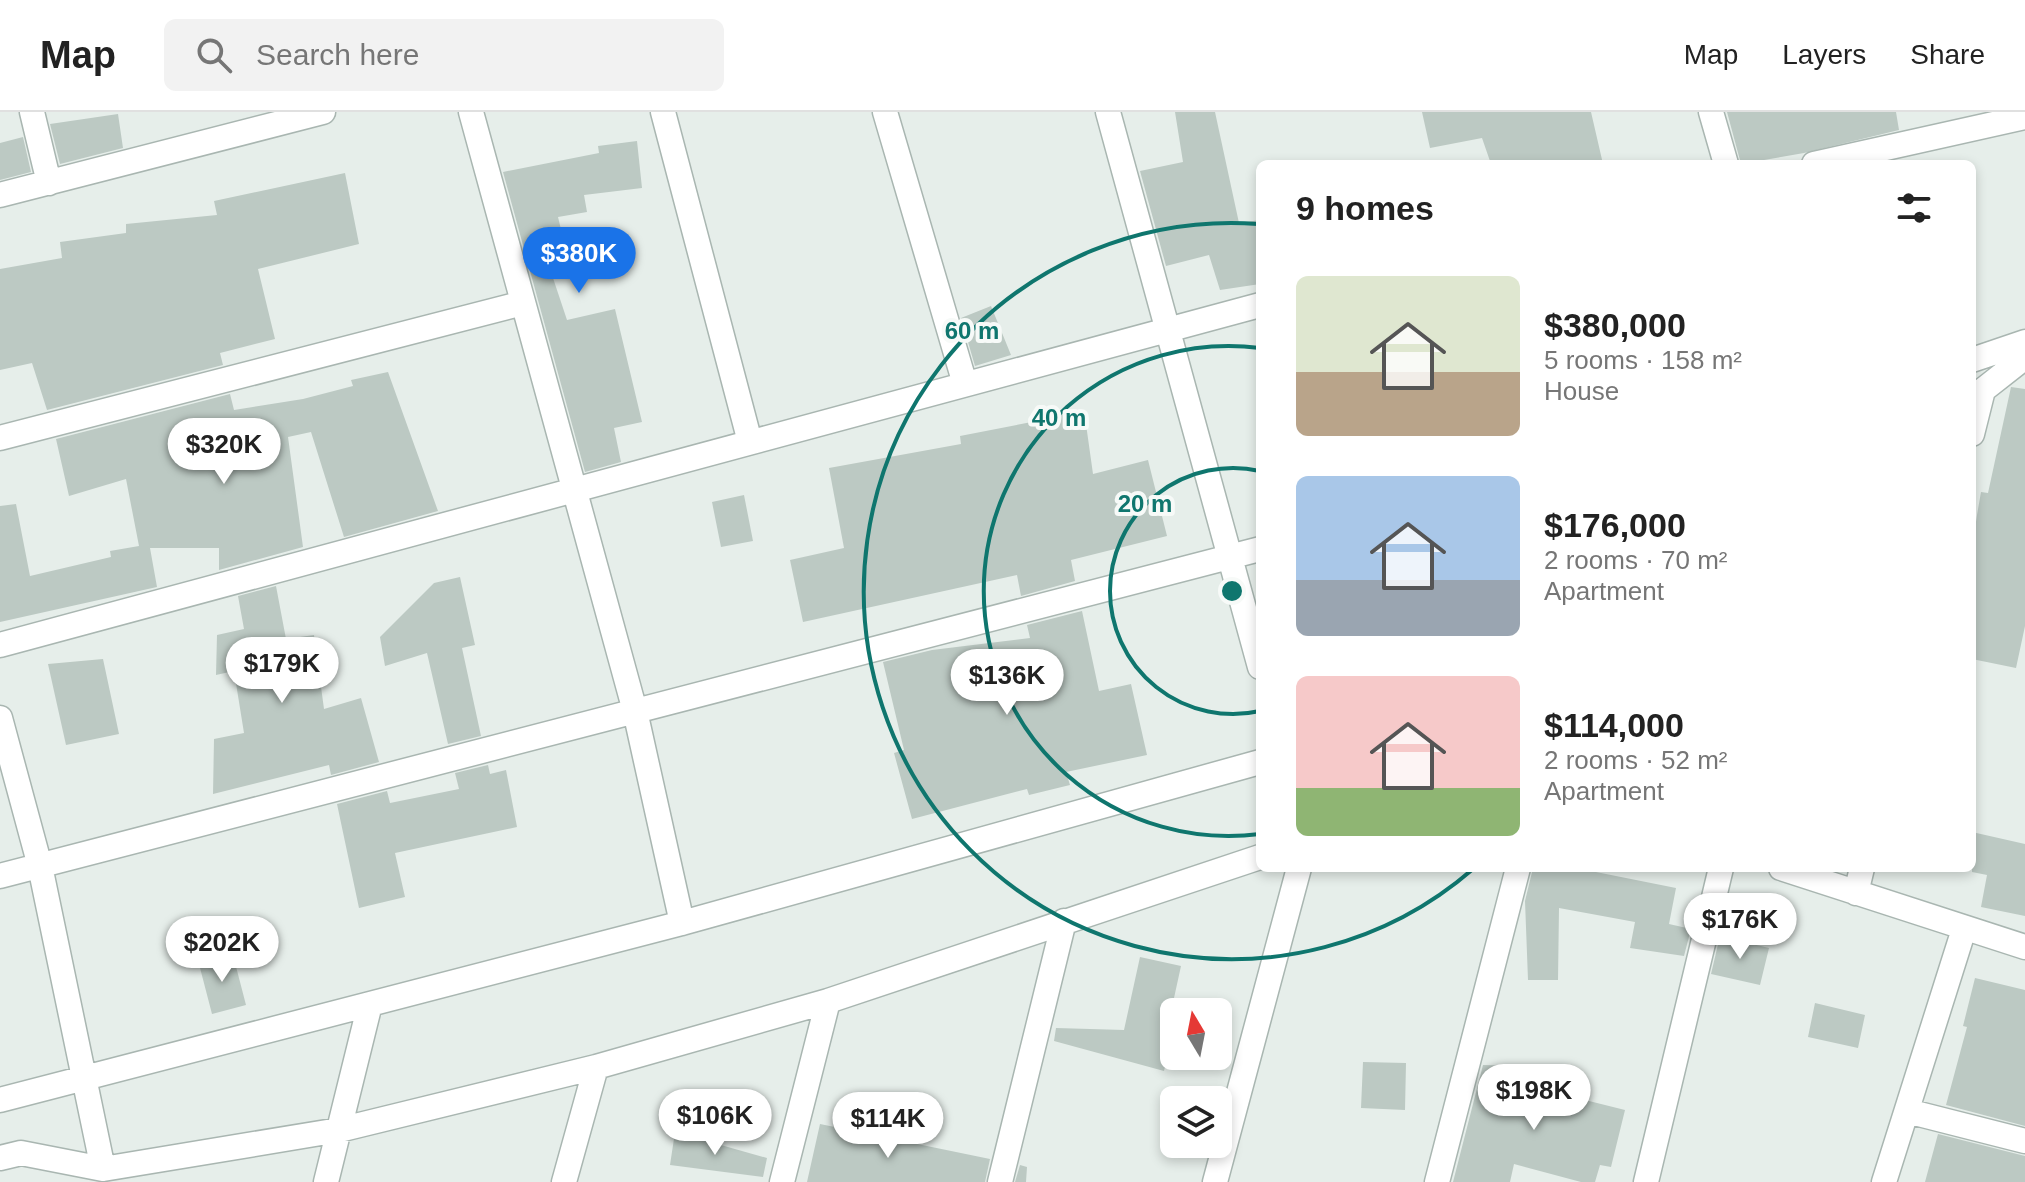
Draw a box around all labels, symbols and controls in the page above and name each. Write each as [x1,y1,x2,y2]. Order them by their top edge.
search box [164,19,724,91]
icon: search [192,33,236,77]
text: Map [40,34,116,76]
text: Search here [256,38,419,71]
text: Map [1684,39,1738,70]
text: Layers [1782,39,1866,70]
text: Share [1910,39,1985,70]
icon: filters [1892,186,1936,230]
text: 9 homes [1296,189,1434,227]
pin: $380K [523,227,635,295]
text: $380K [541,238,617,268]
text: $380,000 [1544,306,1686,344]
icon: home [1360,308,1456,404]
text: 60 m [945,317,999,344]
text: 5 rooms · 158 m² [1544,345,1742,375]
text: House [1544,376,1619,406]
text: 40 m [1032,404,1086,431]
pin: $320K [168,418,280,486]
text: $320K [186,429,262,459]
text: 20 m [1118,490,1172,517]
text: $176,000 [1544,506,1686,544]
icon: home [1360,508,1456,604]
text: 2 rooms · 70 m² [1544,545,1728,575]
text: Apartment [1544,576,1664,606]
centre of rings [1218,577,1246,605]
pin: $179K [226,637,338,705]
text: $179K [244,648,320,678]
pin: $136K [951,649,1063,717]
text: $136K [969,660,1045,690]
text: $114,000 [1544,706,1684,744]
icon: home [1360,708,1456,804]
text: 2 rooms · 52 m² [1544,745,1728,775]
text: Apartment [1544,776,1664,806]
pin: $176K [1684,893,1796,961]
text: $176K [1702,904,1778,934]
pin: $202K [166,916,278,984]
text: $202K [184,927,260,957]
north arrow [1160,998,1232,1070]
map controls [1160,998,1232,1158]
pin: $198K [1478,1064,1590,1132]
text: $198K [1496,1075,1572,1105]
button: layers [1160,1086,1232,1158]
pin: $106K [659,1089,771,1157]
pin: $114K [832,1092,944,1160]
text: $106K [677,1100,753,1130]
text: $114K [850,1103,926,1133]

